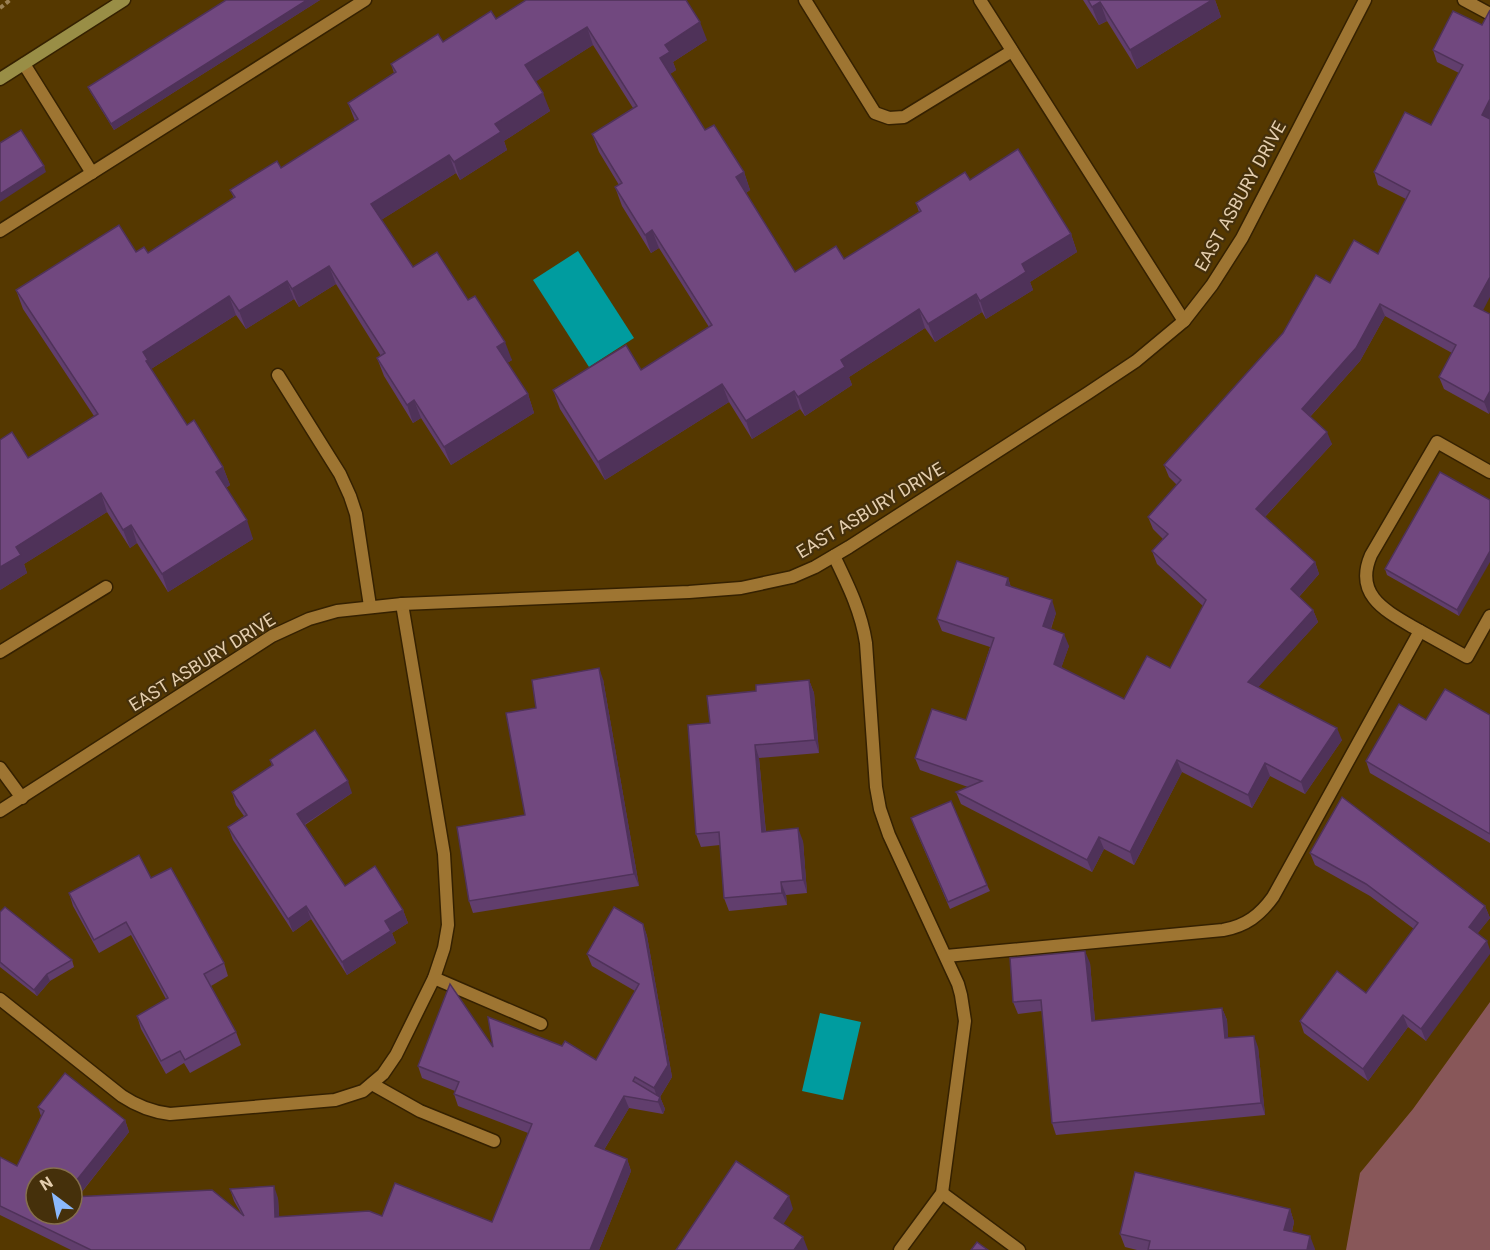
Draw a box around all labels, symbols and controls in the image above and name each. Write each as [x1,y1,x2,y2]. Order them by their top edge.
street label: EAST ASBURY DRIVE [1190,117,1290,275]
street label: EAST ASBURY DRIVE [792,458,948,562]
street label: EAST ASBURY DRIVE [125,609,279,715]
north arrow [24,1166,84,1226]
text: N [36,1173,56,1195]

